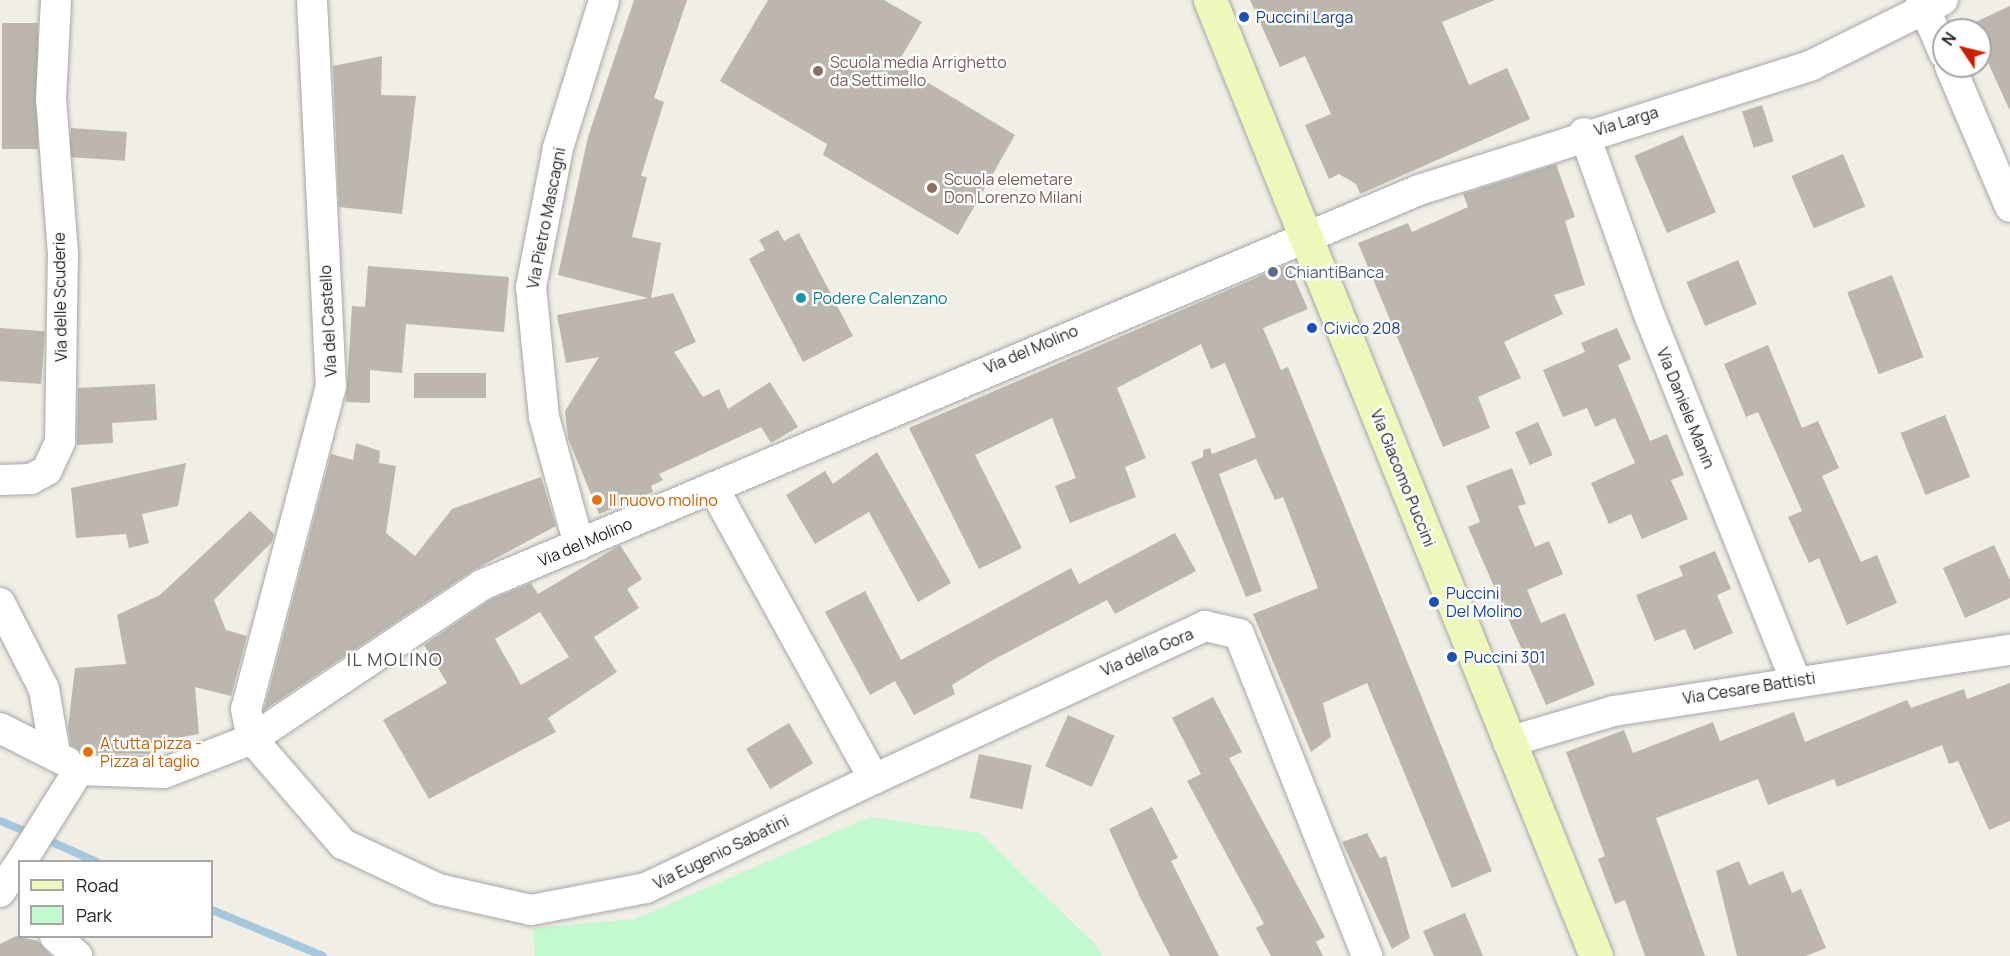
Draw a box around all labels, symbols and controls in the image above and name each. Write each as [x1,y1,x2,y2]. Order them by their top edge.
place label: Puccini Larga [1256,7,1353,27]
marker: Puccini Larga [1237,10,1251,24]
north arrow [1932,18,1992,78]
text: N [1937,28,1961,50]
place label: Scuola media Arrighetto da Settimello [830,52,1007,90]
marker: Scuola media Arrighetto da Settimello [811,64,825,78]
street label: Via Larga [1592,102,1660,140]
street label: Via Pietro Mascagni [523,146,569,290]
place label: Scuola elemetare Don Lorenzo Milani [944,169,1082,207]
marker: Scuola elemetare Don Lorenzo Milani [925,181,939,195]
street label: Via delle Scuderie [49,232,71,362]
place label: ChiantiBanca [1285,262,1384,282]
street label: Via del Castello [315,265,341,377]
marker: ChiantiBanca [1266,265,1280,279]
place label: Podere Calenzano [813,288,948,308]
marker: Podere Calenzano [794,291,808,305]
place label: Civico 208 [1324,318,1400,338]
street label: Via del Molino [981,321,1081,377]
marker: Civico 208 [1305,321,1319,335]
street label: Via Daniele Manin [1653,345,1719,471]
street label: Via Giacomo Puccini [1367,406,1439,550]
place label: Il nuovo molino [609,490,718,510]
marker: Il nuovo molino [590,493,604,507]
street label: Via del Molino [535,514,635,570]
place label: Puccini Del Molino [1446,583,1522,621]
marker: Puccini Del Molino [1427,595,1441,609]
street label: Via della Gora [1098,624,1196,680]
place label: Puccini 301 [1464,647,1545,667]
district label: IL MOLINO [346,648,444,670]
marker: Puccini 301 [1445,650,1459,664]
street label: Via Cesare Battisti [1681,668,1817,708]
place label: A tutta pizza - Pizza al taglio [100,733,202,771]
marker: A tutta pizza - Pizza al taglio [81,745,95,759]
street label: Via Eugenio Sabatini [650,811,792,893]
legend [18,860,213,938]
text: Road [76,873,119,897]
text: Park [76,903,112,927]

